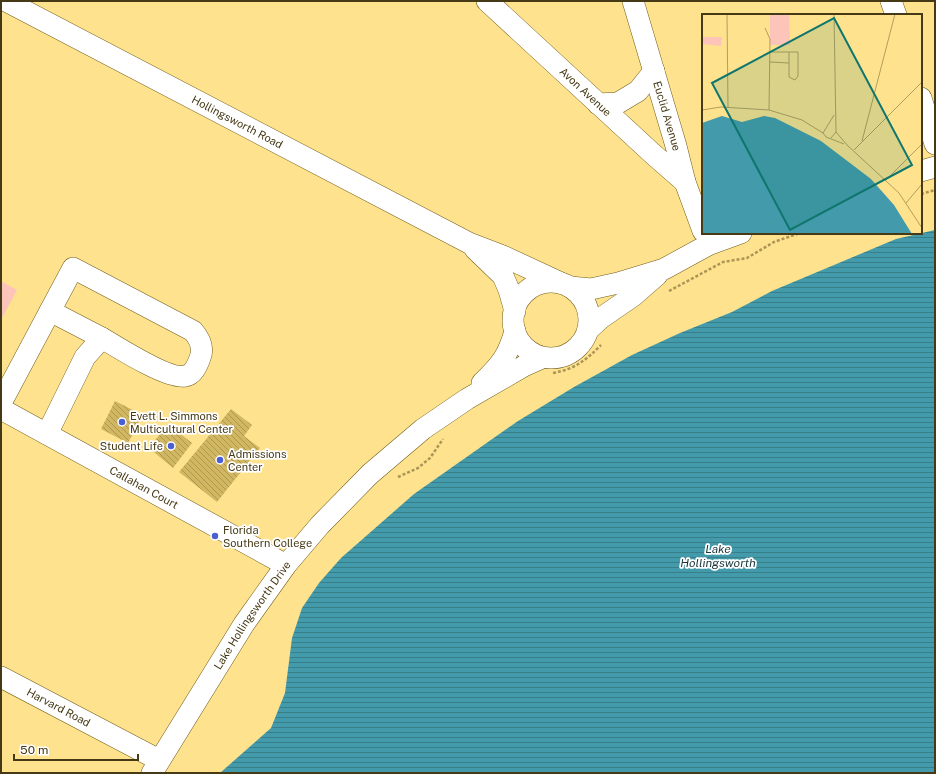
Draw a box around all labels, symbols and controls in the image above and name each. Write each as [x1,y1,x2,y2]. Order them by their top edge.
inset map [702,14,922,234]
street label: Avon Avenue [557,65,614,119]
street label: Euclid Avenue [651,80,683,152]
street label: Hollingsworth Road [190,93,285,151]
place label: Evett L. Simmons Multicultural Center [130,410,233,435]
marker: Evett L. Simmons Multicultural Center [117,417,127,427]
place label: Student Life [100,440,163,452]
marker: Student Life [166,441,176,451]
place label: Admissions Center [228,448,287,473]
marker: Admissions Center [215,455,225,465]
street label: Callahan Court [108,464,180,511]
place label: Florida Southern College [223,524,312,549]
marker: Florida Southern College [210,531,220,541]
water label: Lake Hollingsworth [680,542,756,570]
street label: Lake Hollingsworth Drive [212,558,293,672]
street label: Harvard Road [25,686,92,729]
scale bar [14,736,138,762]
text: 50 m [20,743,48,757]

